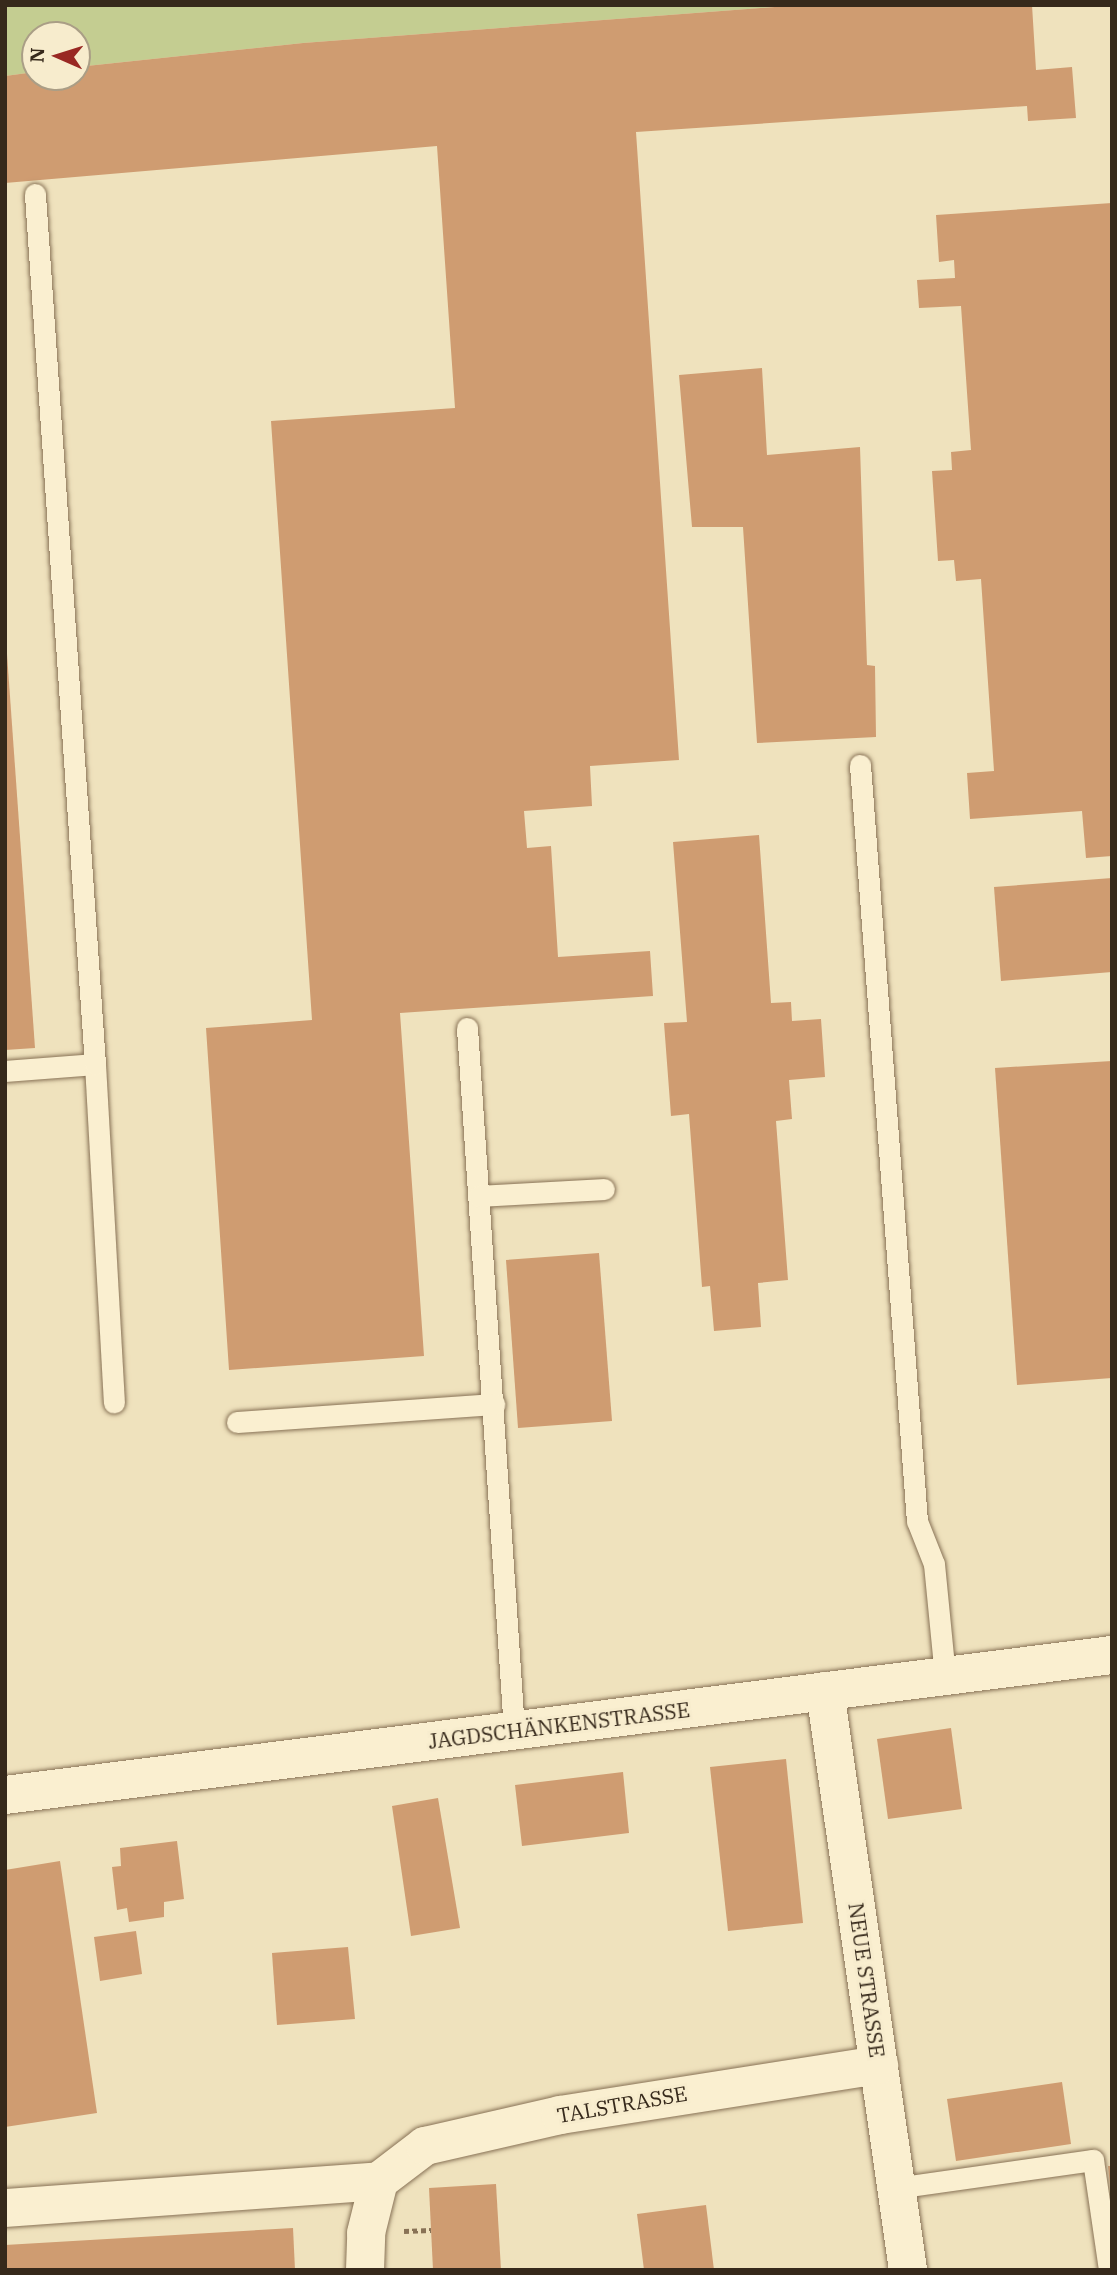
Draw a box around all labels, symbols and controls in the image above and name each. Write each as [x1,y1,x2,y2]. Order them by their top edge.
north arrow [21,21,91,91]
text: N [25,47,49,63]
street label: JAGDSCHÄNKENSTRASSE [427,1696,691,1754]
street label: NEUE STRASSE [844,1901,890,2059]
street label: TALSTRASSE [555,2080,689,2128]

